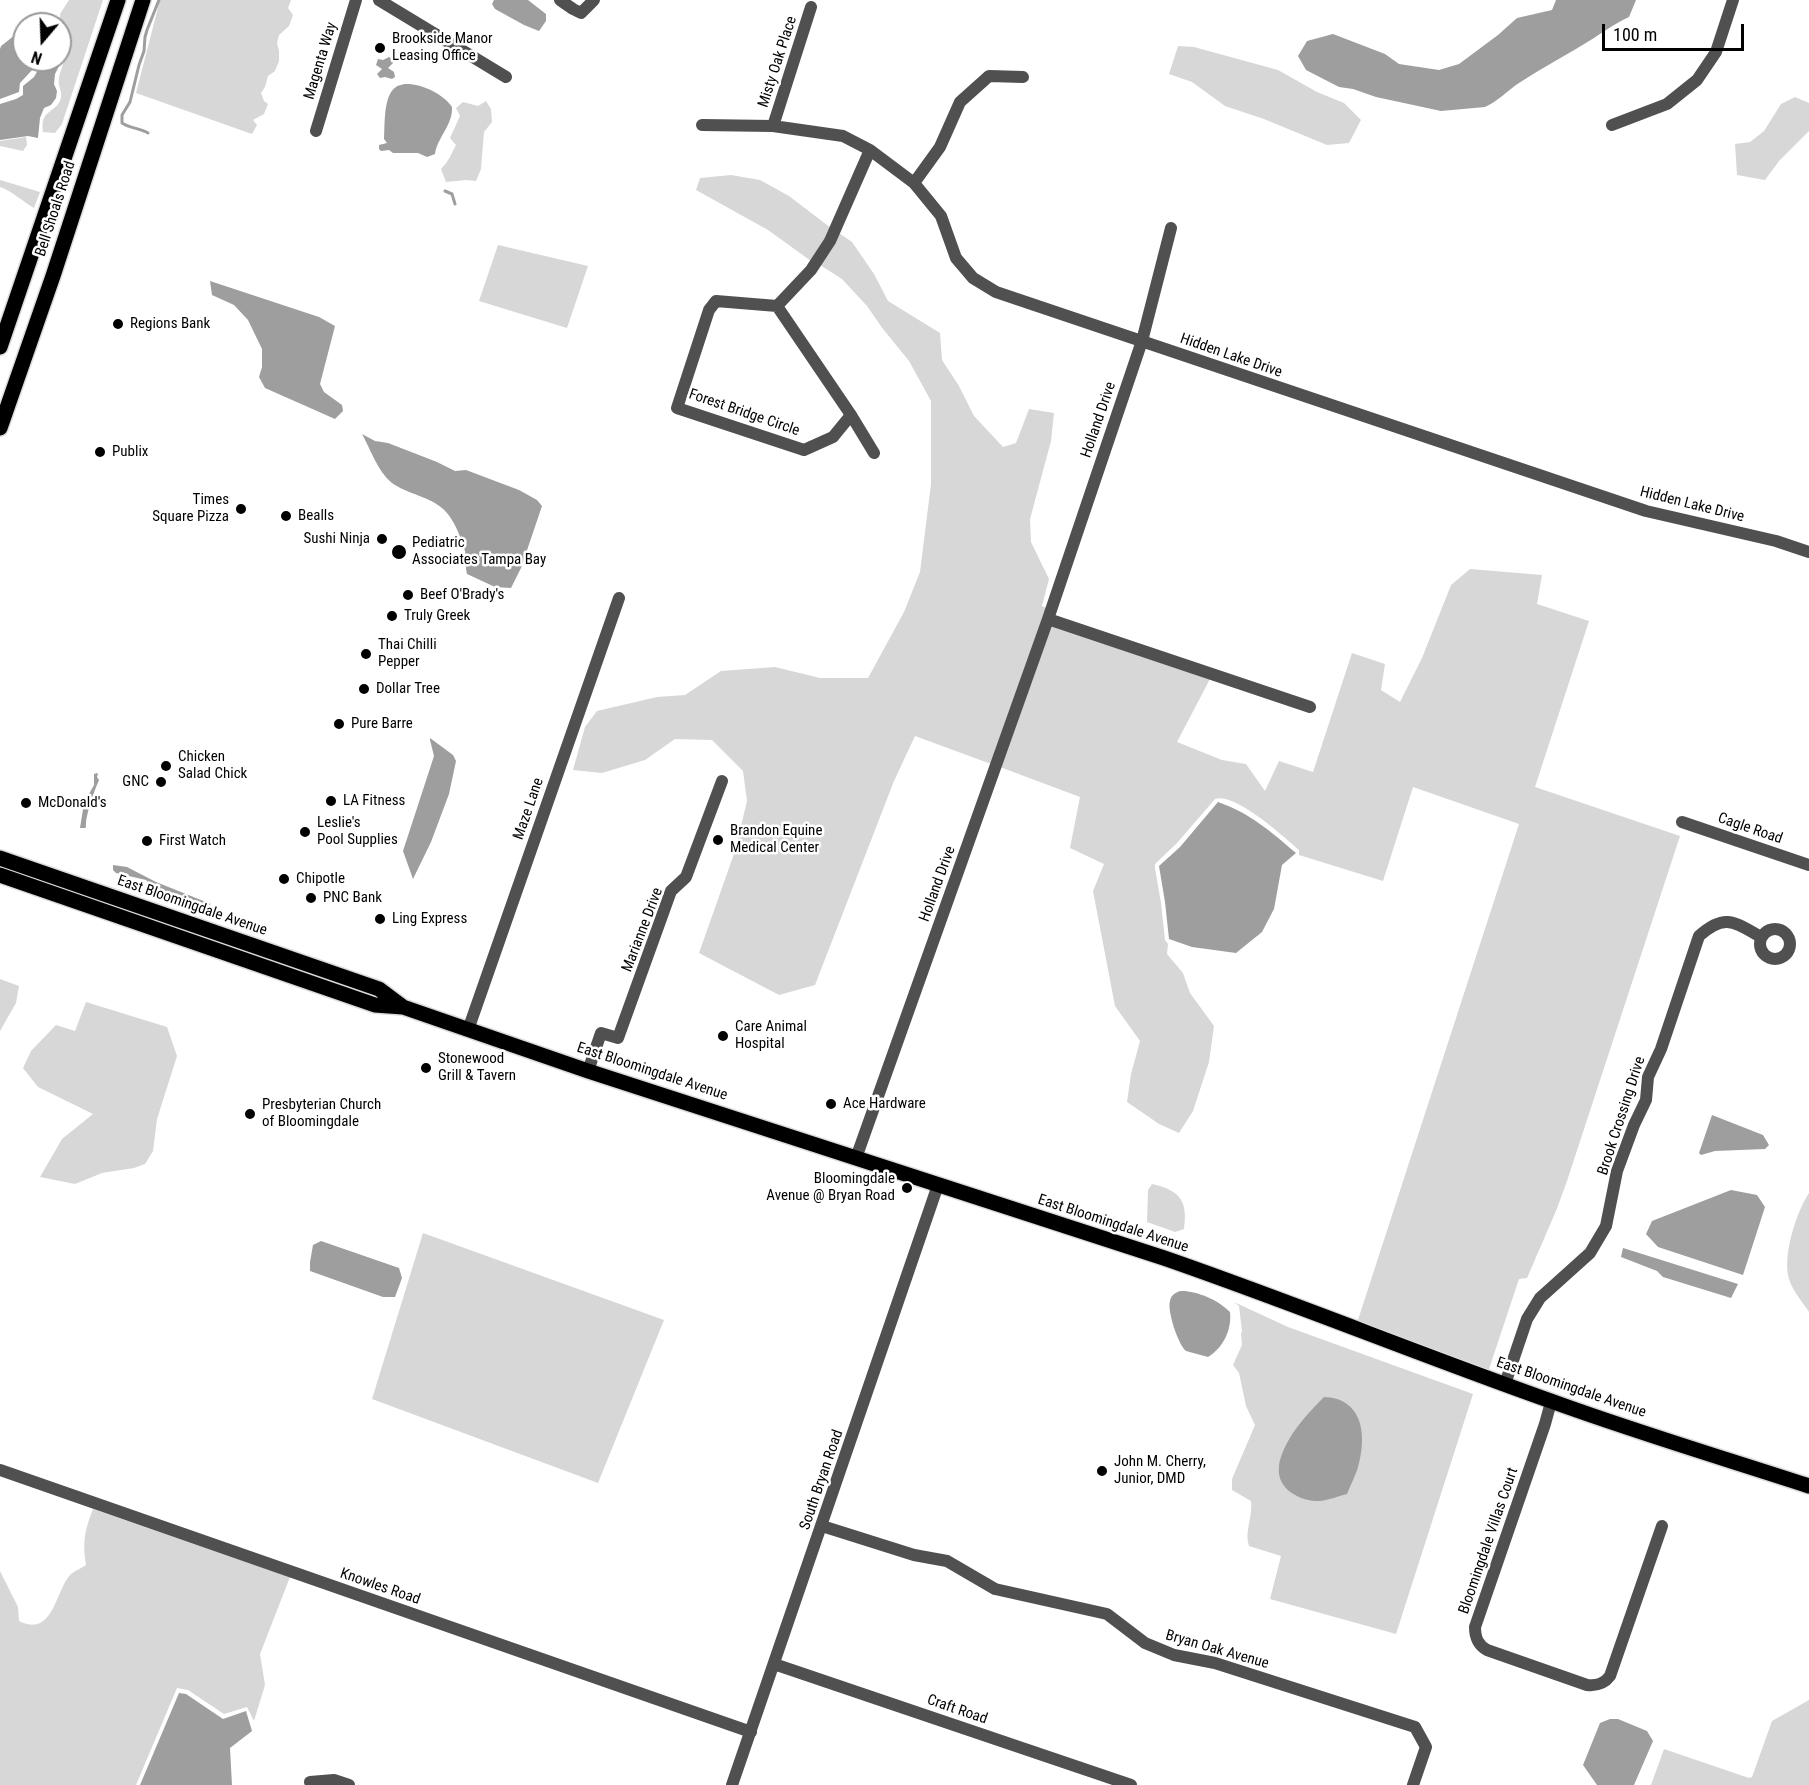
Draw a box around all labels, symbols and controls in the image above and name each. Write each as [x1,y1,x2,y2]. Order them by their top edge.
north arrow [12,12,72,72]
scale bar [1605,12,1748,50]
street label: Misty Oak Place [755,14,801,110]
street label: Magenta Way [301,20,341,102]
text: 100 m [1613,24,1657,45]
place label: Brookside Manor Leasing Office [392,30,493,65]
marker: Brookside Manor Leasing Office [373,41,387,55]
text: N [29,47,44,68]
street label: Bell Shoals Road [32,159,80,259]
place label: Regions Bank [130,315,210,333]
marker: Regions Bank [111,317,125,331]
street label: Hidden Lake Drive [1178,330,1284,382]
street label: Holland Drive [1078,380,1120,460]
street label: Forest Bridge Circle [686,386,802,440]
place label: Publix [112,443,148,461]
marker: Publix [93,445,107,459]
street label: Hidden Lake Drive [1638,483,1746,527]
place label: Times Square Pizza [152,491,229,526]
marker: Times Square Pizza [234,502,248,516]
place label: Bealls [298,507,334,525]
marker: Bealls [279,509,293,523]
place label: Sushi Ninja [303,530,370,548]
marker: Sushi Ninja [375,532,389,546]
place label: Pediatric Associates Tampa Bay [412,534,546,569]
marker: Pediatric Associates Tampa Bay [390,543,408,561]
place label: Beef O'Brady's [420,586,504,604]
marker: Beef O'Brady's [401,588,415,602]
place label: Truly Greek [404,607,470,625]
marker: Truly Greek [385,609,399,623]
place label: Thai Chilli Pepper [378,636,437,671]
marker: Thai Chilli Pepper [359,647,373,661]
place label: Dollar Tree [376,680,440,698]
marker: Dollar Tree [357,682,371,696]
place label: Pure Barre [351,715,413,733]
marker: Pure Barre [332,717,346,731]
place label: Chicken Salad Chick [178,748,247,783]
marker: Chicken Salad Chick [159,759,173,773]
place label: GNC [122,773,149,791]
marker: GNC [154,775,168,789]
street label: Maze Lane [510,776,548,842]
place label: LA Fitness [343,792,405,810]
place label: McDonald's [38,794,107,812]
marker: LA Fitness [324,794,338,808]
marker: McDonald's [19,796,33,810]
street label: Cagle Road [1715,810,1785,848]
place label: Leslie's Pool Supplies [317,814,398,849]
place label: Brandon Equine Medical Center [730,822,822,857]
marker: Leslie's Pool Supplies [298,825,312,839]
place label: First Watch [159,832,226,850]
marker: Brandon Equine Medical Center [711,833,725,847]
marker: First Watch [140,834,154,848]
street label: Holland Drive [916,844,960,924]
place label: Chipotle [296,870,345,888]
street label: East Bloomingdale Avenue [115,872,269,940]
marker: Chipotle [277,872,291,886]
street label: Marianne Drive [619,885,667,975]
place label: PNC Bank [323,889,382,907]
marker: PNC Bank [304,891,318,905]
place label: Ling Express [392,910,467,928]
marker: Ling Express [373,912,387,926]
place label: Care Animal Hospital [735,1018,807,1053]
marker: Care Animal Hospital [716,1029,730,1043]
street label: East Bloomingdale Avenue [574,1039,730,1105]
place label: Stonewood Grill & Tavern [438,1050,516,1085]
street label: Brook Crossing Drive [1594,1054,1650,1178]
marker: Stonewood Grill & Tavern [419,1061,433,1075]
place label: Ace Hardware [843,1095,926,1113]
place label: Presbyterian Church of Bloomingdale [262,1096,381,1131]
marker: Ace Hardware [824,1097,838,1111]
marker: Presbyterian Church of Bloomingdale [243,1107,257,1121]
place label: Bloomingdale Avenue @ Bryan Road [766,1170,895,1205]
marker: Bloomingdale Avenue @ Bryan Road [900,1181,914,1195]
street label: East Bloomingdale Avenue [1035,1191,1191,1257]
street label: East Bloomingdale Avenue [1494,1354,1648,1422]
street label: South Bryan Road [796,1428,848,1532]
place label: John M. Cherry, Junior, DMD [1114,1453,1206,1488]
marker: John M. Cherry, Junior, DMD [1095,1464,1109,1478]
street label: Bloomingdale Villas Court [1456,1466,1522,1616]
street label: Knowles Road [338,1565,422,1609]
street label: Bryan Oak Avenue [1163,1627,1271,1673]
street label: Craft Road [924,1691,990,1729]

